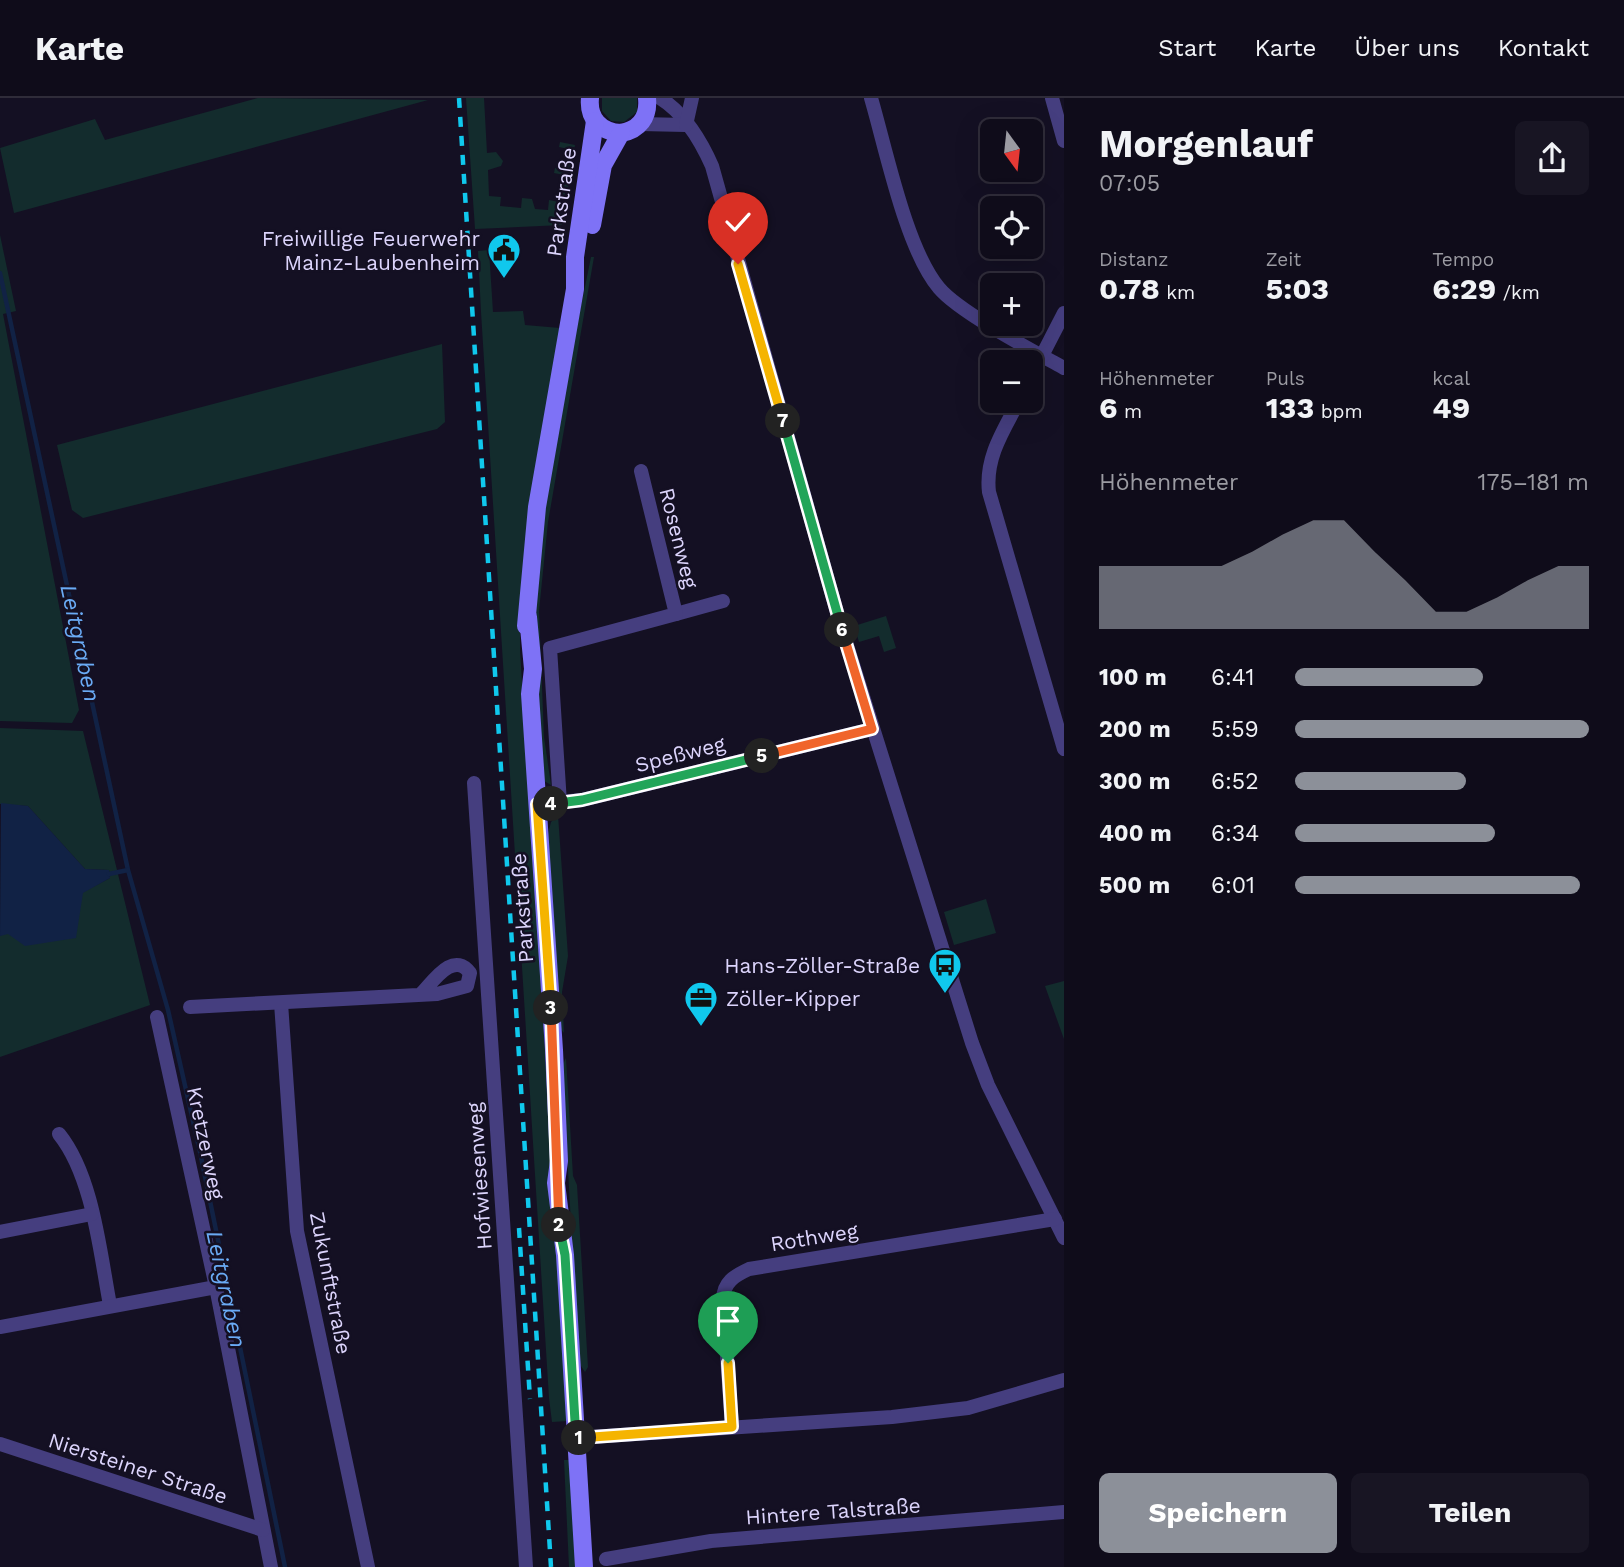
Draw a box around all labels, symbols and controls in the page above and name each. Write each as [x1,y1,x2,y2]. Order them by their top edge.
text: Karte [35,29,124,68]
text: Start [1158,34,1216,62]
text: Karte [1254,34,1316,62]
text: Über uns [1354,34,1460,62]
text: Kontakt [1498,34,1589,62]
north arrow [980,119,1043,182]
map controls [980,119,1043,413]
button: share [1515,121,1589,195]
text: Morgenlauf [1099,122,1313,166]
street label: Parkstraße [541,146,581,258]
text: 07:05 [1099,170,1160,197]
pin [708,192,768,264]
button: locate [980,196,1043,259]
icon: check [719,203,757,241]
place label: Freiwillige Feuerwehr Mainz-Laubenheim [262,226,480,275]
public building icon: Freiwillige Feuerwehr Mainz-Laubenheim [485,231,523,280]
text: Distanz [1099,248,1168,271]
text: Zeit [1266,248,1301,271]
text: Tempo [1432,248,1494,271]
text: 0.78 [1099,271,1160,306]
text: 5:03 [1266,271,1329,306]
text: 6:29 [1432,271,1496,306]
button: + [980,273,1043,336]
text: km [1160,281,1195,304]
text: /km [1496,281,1540,304]
button: − [980,350,1043,413]
text: Höhenmeter [1099,367,1214,390]
text: Puls [1266,367,1305,390]
text: kcal [1432,367,1470,390]
text: 6 [1099,390,1117,425]
text: 133 [1266,390,1314,425]
text: 49 [1432,390,1470,425]
text: m [1117,400,1142,423]
text: bpm [1314,400,1363,423]
pin: 7 [766,404,800,438]
text: 7 [777,409,788,432]
text: Höhenmeter [1099,469,1238,496]
text: 175–181 m [1478,469,1589,496]
street label: Rosenweg [654,485,704,592]
water label: Leitgraben [54,582,106,704]
pin: 6 [824,612,860,648]
text: 6 [836,618,847,641]
text: 100 m [1099,664,1167,691]
text: 6:41 [1211,664,1254,691]
text: 200 m [1099,716,1171,743]
text: 5:59 [1211,716,1259,743]
street label: Speßweg [632,731,728,777]
pin: 5 [744,738,780,774]
text: 5 [756,744,767,767]
text: 300 m [1099,768,1170,795]
text: 6:52 [1211,768,1259,795]
pin: 4 [534,786,568,822]
text: 4 [544,792,557,815]
text: 400 m [1099,820,1172,847]
text: 6:34 [1211,820,1259,847]
street label: Parkstraße [506,852,538,964]
text: 500 m [1099,872,1170,899]
text: 6:01 [1211,872,1255,899]
bus stop icon: Hans-Zöller-Straße [926,946,964,995]
place label: Hans-Zöller-Straße [724,953,920,978]
office icon: Zöller-Kipper [682,979,720,1028]
place label: Zöller-Kipper [726,986,861,1011]
pin: 3 [534,990,568,1026]
text: 3 [545,996,556,1019]
street label: Kretzerweg [182,1084,230,1203]
street label: Hofwiesenweg [461,1101,497,1251]
pin: 2 [542,1208,576,1242]
street label: Zukunftstraße [305,1210,357,1356]
text: 2 [553,1213,564,1236]
street label: Rothweg [769,1218,860,1256]
water label: Leitgraben [200,1228,252,1350]
pin [698,1291,758,1363]
icon: arrive [709,1302,747,1340]
pin: 1 [562,1420,596,1456]
text: 1 [574,1426,583,1449]
street label: Niersteiner Straße [45,1427,231,1509]
button: Speichern [1099,1473,1337,1553]
button: Teilen [1351,1473,1589,1553]
street label: Hintere Talstraße [744,1492,922,1530]

